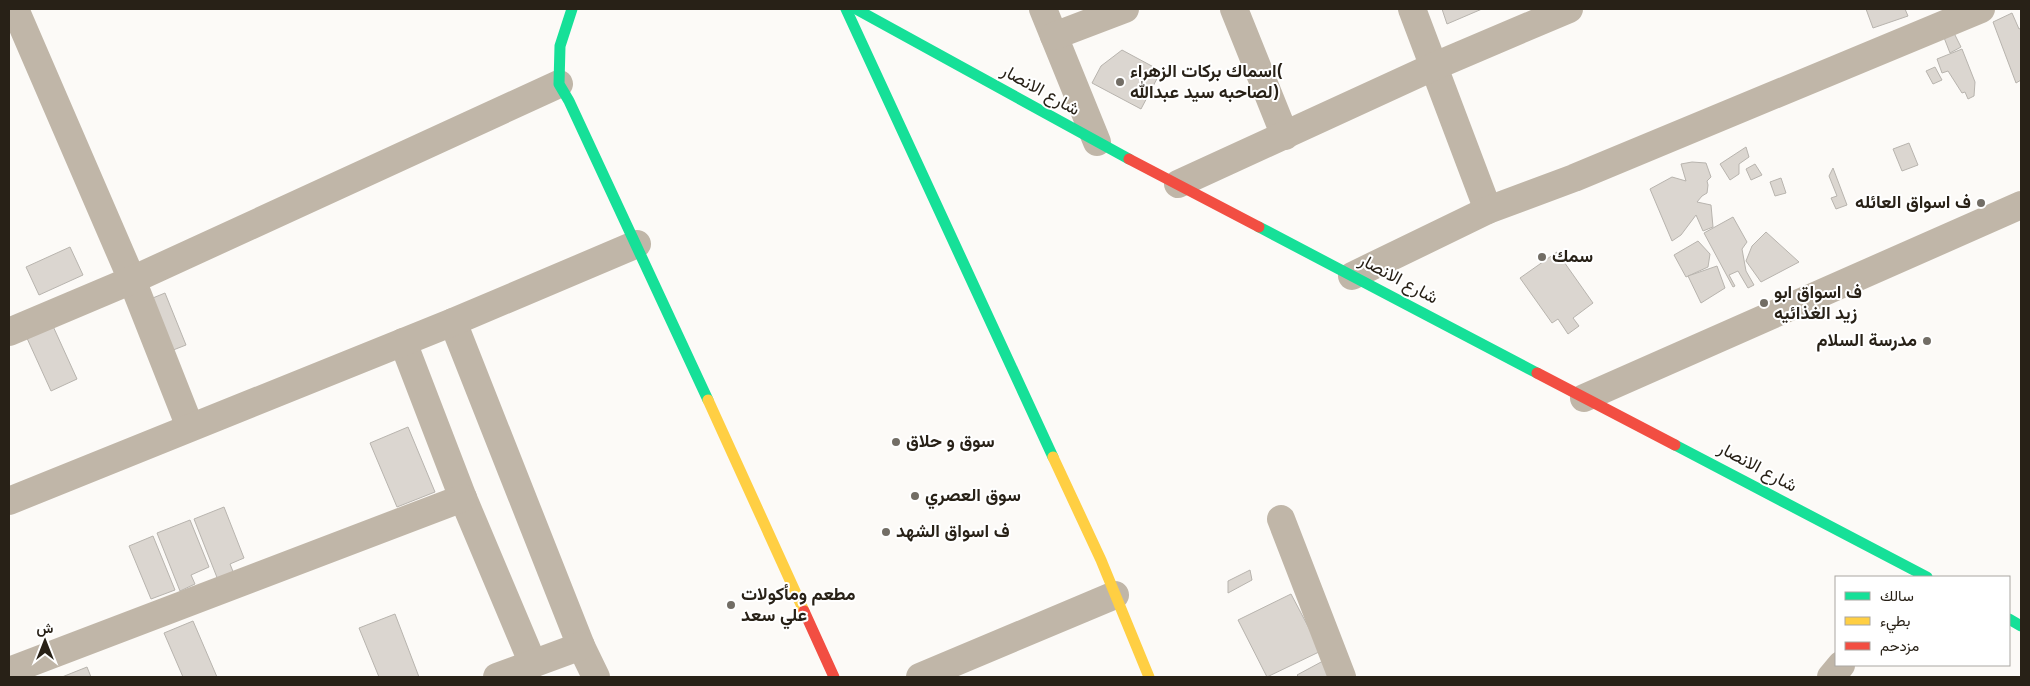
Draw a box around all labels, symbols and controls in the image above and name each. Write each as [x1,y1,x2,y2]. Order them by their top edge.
street label: شارع الانصار [996,60,1083,122]
place label: اسماك بركات الزهراء( لصاحبه سيد عبدالله) [1130,61,1283,105]
marker: اسماك بركات الزهراء( لصاحبه سيد عبدالله) [1114,76,1126,88]
place label: ف اسواق العائله [1855,192,1971,215]
marker: ف اسواق العائله [1975,197,1987,209]
place label: سمك [1552,246,1593,269]
street label: شارع الانصار [1354,249,1442,310]
marker: سمك [1536,251,1548,263]
place label: ف اسواق ابو زيد الغذائيه [1774,282,1862,326]
marker: ف اسواق ابو زيد الغذائيه [1758,297,1770,309]
place label: مدرسة السلام [1817,330,1917,353]
marker: مدرسة السلام [1921,335,1933,347]
place label: سوق و حلاق [906,431,995,454]
marker: سوق و حلاق [890,436,902,448]
street label: شارع الانصار [1713,437,1801,498]
place label: سوق العصري [925,485,1021,510]
marker: سوق العصري [909,490,921,502]
place label: ف اسواق الشهد [896,521,1010,544]
marker: ف اسواق الشهد [880,526,892,538]
legend [1835,576,2010,666]
place label: مطعم ومأكولات علي سعد [741,584,856,630]
text: سالك [1880,588,1914,607]
marker: مطعم ومأكولات علي سعد [725,599,737,611]
text: بطيء [1880,613,1910,634]
north arrow [20,616,70,666]
text: ش [37,621,54,638]
text: مزدحم [1880,638,1919,657]

